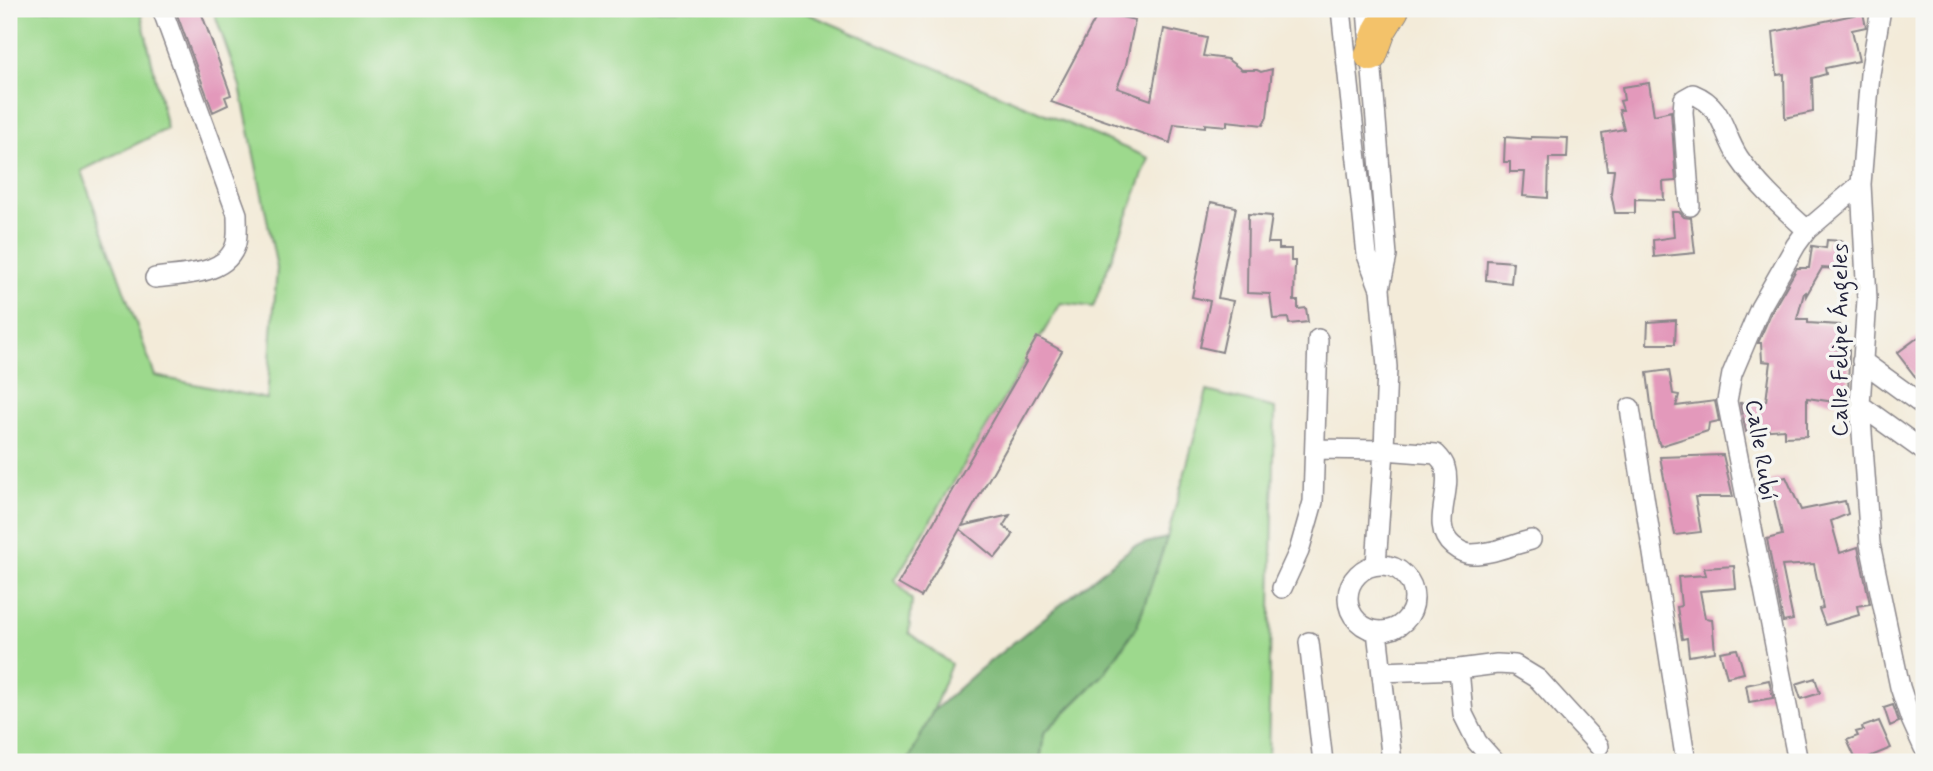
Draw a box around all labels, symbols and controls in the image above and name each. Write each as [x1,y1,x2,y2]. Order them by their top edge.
street label: Calle Felipe Ángeles [1826,243,1858,437]
street label: Calle Rubí [1737,398,1783,503]

